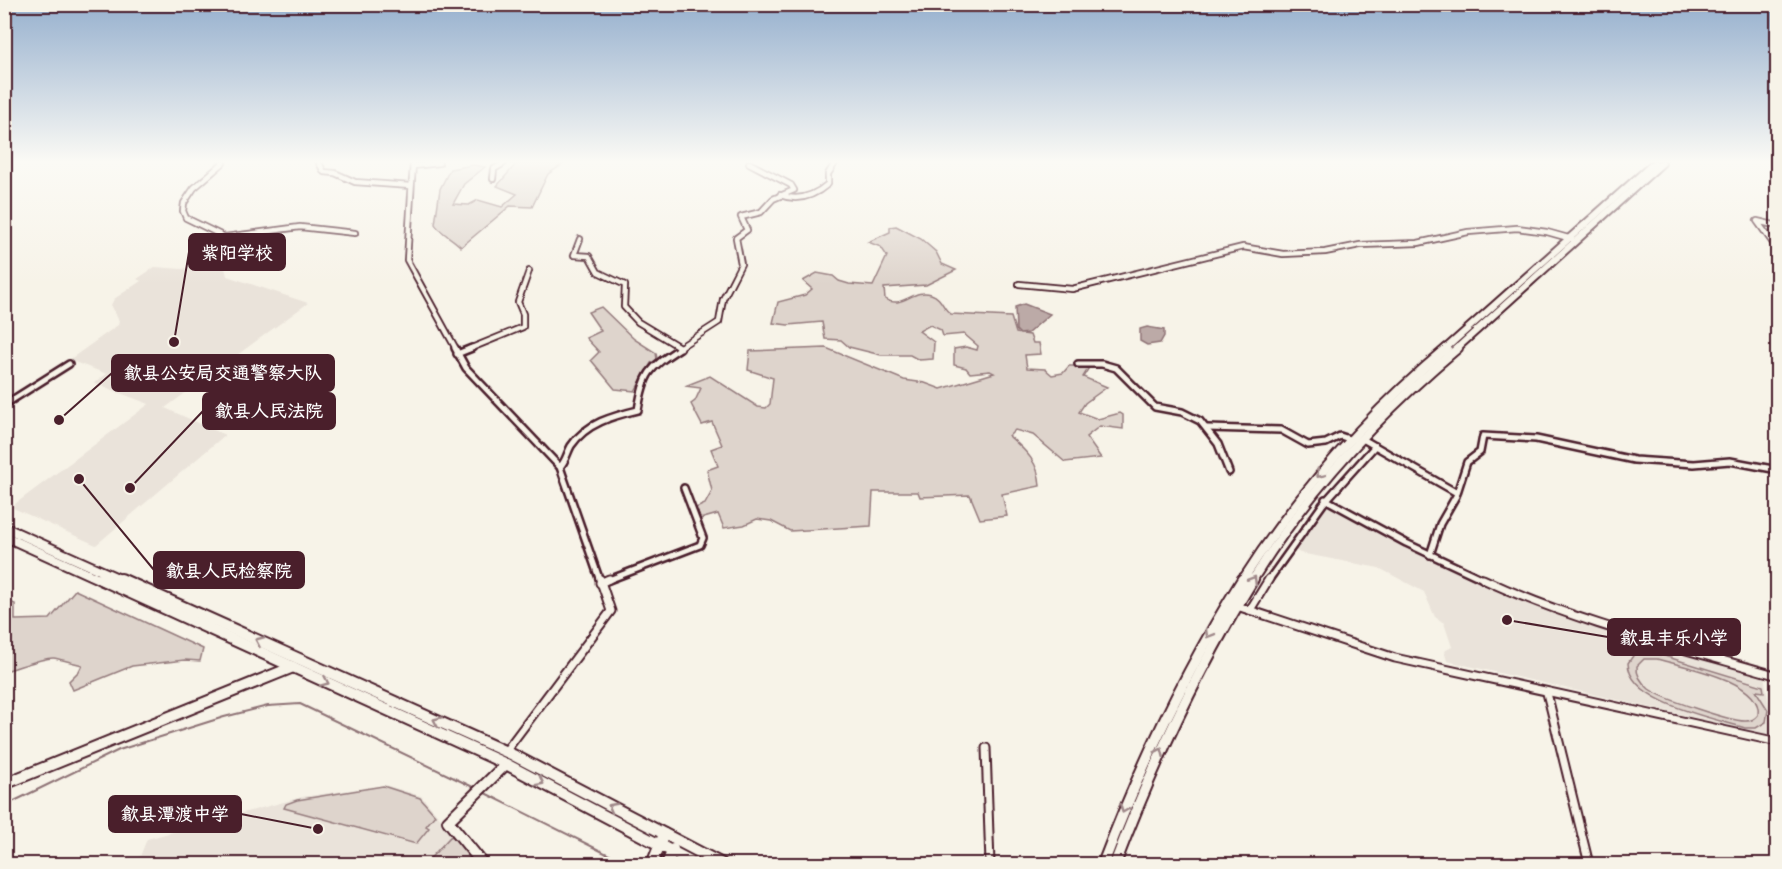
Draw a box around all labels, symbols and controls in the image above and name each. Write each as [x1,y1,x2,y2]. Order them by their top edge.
callout: 紫阳学校 [189,234,285,270]
text: 紫阳学校 [201,240,273,269]
callout: 歙县公安局交通警察大队 [112,355,334,391]
text: 歙县公安局交通警察大队 [124,360,322,389]
callout: 歙县人民法院 [203,393,335,429]
text: 歙县人民法院 [215,398,323,427]
one-way arrow [1316,467,1327,478]
callout: 歙县人民检察院 [154,552,304,588]
text: 歙县人民检察院 [166,558,292,587]
one-way arrow [1245,576,1257,586]
callout: 歙县丰乐小学 [1608,619,1740,655]
text: 歙县丰乐小学 [1620,625,1728,654]
one-way arrow [1205,628,1216,638]
one-way arrow [255,637,266,649]
one-way arrow [319,674,330,686]
one-way arrow [433,717,444,729]
one-way arrow [1153,747,1165,758]
one-way arrow [534,775,544,786]
callout: 歙县潭渡中学 [109,796,241,832]
text: 歙县潭渡中学 [121,801,229,830]
one-way arrow [608,803,618,814]
one-way arrow [1119,803,1131,814]

